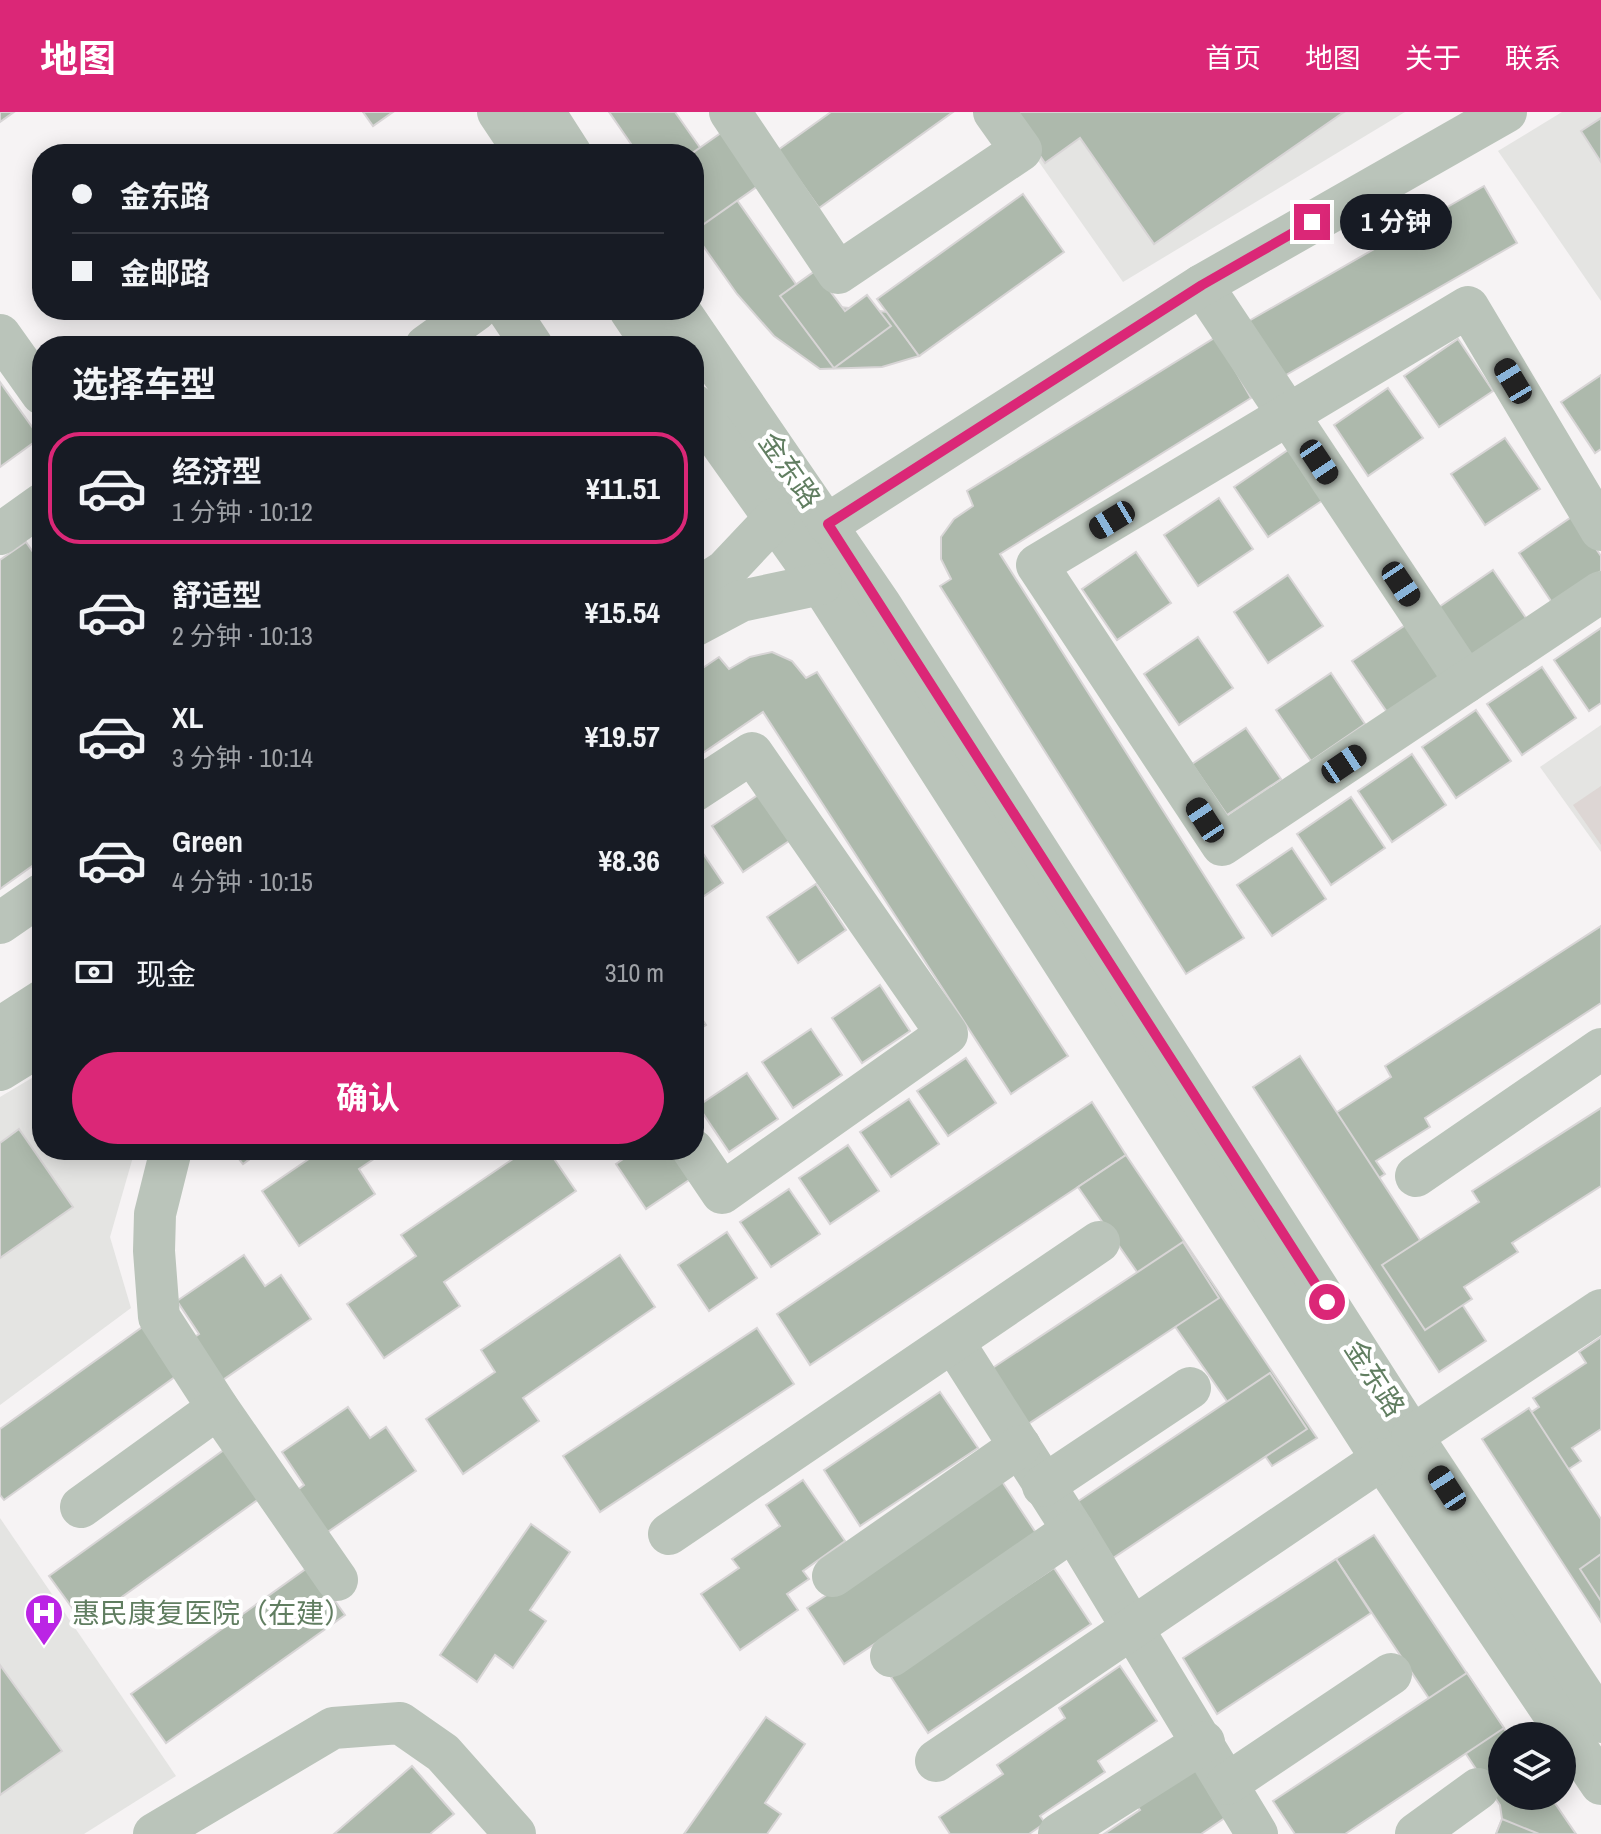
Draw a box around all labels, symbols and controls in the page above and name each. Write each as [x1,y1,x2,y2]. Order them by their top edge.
text: 地图 [40,33,116,84]
text: 首页 [1205,39,1261,77]
text: 地图 [1305,39,1361,77]
text: 关于 [1405,39,1461,77]
text: 联系 [1505,39,1561,77]
text: 金东路 [120,176,210,216]
callout: 1 分钟 [1340,194,1452,250]
route end [1294,204,1330,240]
text: 1 分钟 [1361,204,1431,239]
text: 金邮路 [120,253,210,293]
car [1490,354,1536,408]
text: 选择车型 [72,360,216,408]
street label: 金东路 [750,425,830,515]
car [1296,435,1342,489]
text: 经济型 [172,451,262,491]
icon: car [76,452,148,524]
text: ¥11.51 [586,468,660,508]
text: 1 分钟 · 10:12 [172,494,313,529]
car [1085,497,1139,543]
car [1378,557,1424,611]
text: 舒适型 [172,575,262,615]
icon: car [76,576,148,648]
text: ¥15.54 [585,592,660,632]
text: 2 分钟 · 10:13 [172,618,313,653]
text: XL [172,697,203,737]
icon: car [76,700,148,772]
text: ¥19.57 [585,716,660,756]
text: 3 分钟 · 10:14 [172,740,313,775]
car [1317,741,1371,787]
car [1182,793,1228,847]
text: Green [172,821,243,861]
icon: car [76,824,148,896]
text: ¥8.36 [598,840,660,880]
text: 4 分钟 · 10:15 [172,864,313,899]
icon: cash [72,950,116,994]
text: 现金 [136,954,196,994]
text: 310 m [605,955,664,990]
button: 确认 [72,1052,664,1144]
route start [1309,1284,1345,1320]
street label: 金东路 [1336,1332,1414,1424]
car [1424,1461,1470,1515]
hospital icon: 惠民康复医院（在建） [23,1592,65,1647]
place label: 惠民康复医院（在建） [72,1594,352,1632]
map controls [1488,1722,1576,1810]
button: layers [1488,1722,1576,1810]

